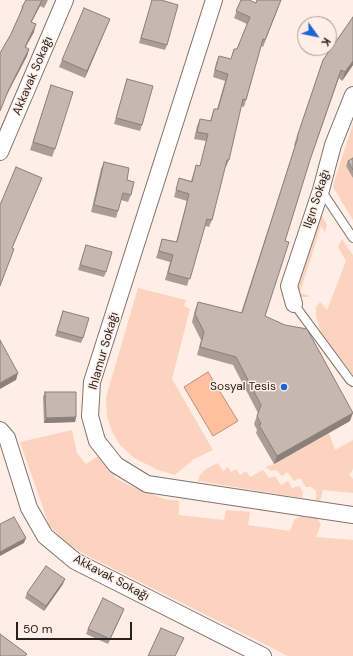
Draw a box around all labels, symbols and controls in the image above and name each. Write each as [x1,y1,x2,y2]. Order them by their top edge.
north arrow [297,16,337,56]
street label: Akkavak Sokağı [10,34,56,118]
text: K [318,35,334,49]
street label: Ilgın Sokağı [301,168,333,230]
street label: Ihlamur Sokağı [86,311,122,391]
place label: Sosyal Tesis [210,380,276,394]
marker: Sosyal Tesis [279,382,289,392]
street label: Akkavak Sokağı [70,552,152,604]
scale bar [18,614,134,640]
text: 50 m [23,621,52,637]

